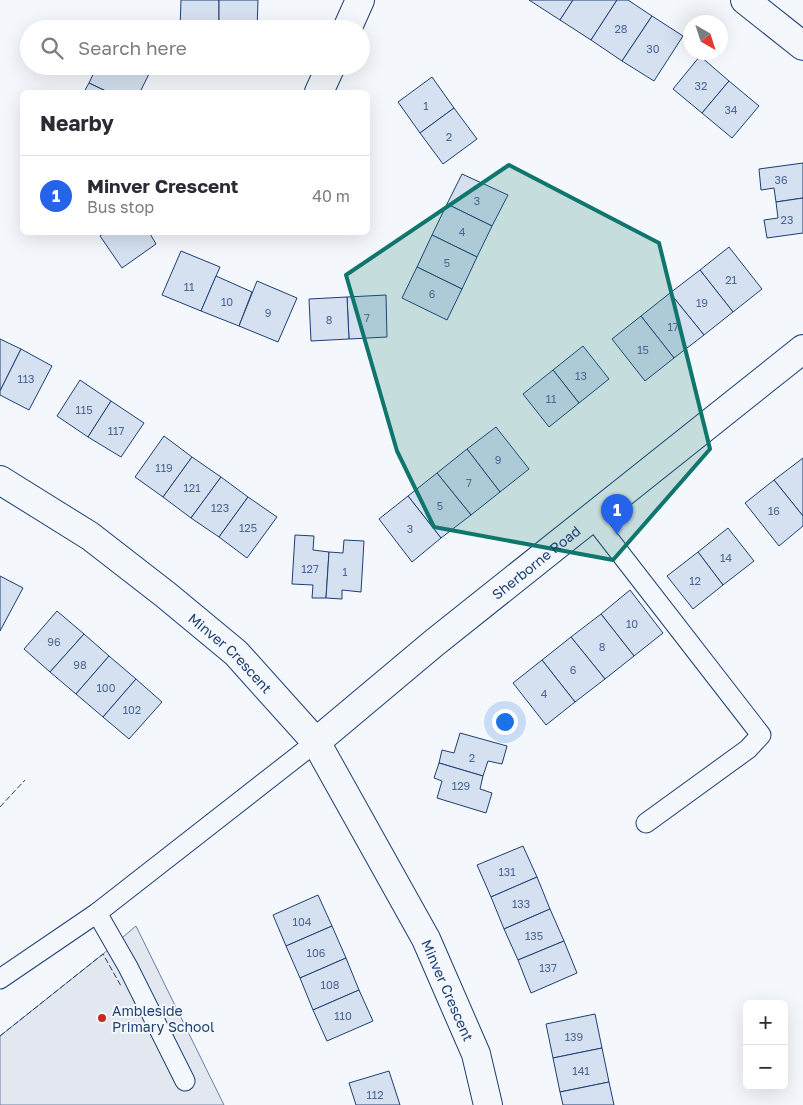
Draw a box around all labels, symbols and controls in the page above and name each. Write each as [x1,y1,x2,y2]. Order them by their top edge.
north arrow [683,15,728,60]
search box [20,20,370,75]
house number: 28 [614,22,628,35]
icon: search [38,34,66,62]
text: Search here [78,36,187,59]
house number: 30 [646,42,660,55]
house number: 32 [695,79,707,92]
house number: 1 [423,99,429,112]
house number: 34 [724,103,738,116]
text: Nearby [40,110,114,136]
house number: 2 [446,130,452,143]
house number: 36 [774,173,788,186]
text: Minver Crescent [87,174,238,197]
text: 1 [52,186,60,206]
text: 40 m [312,186,350,206]
house number: 3 [474,194,480,207]
text: Bus stop [87,197,154,217]
house number: 23 [781,213,793,226]
house number: 4 [459,225,466,238]
house number: 5 [444,256,450,269]
house number: 21 [725,273,737,286]
house number: 11 [184,280,194,293]
house number: 6 [429,287,436,300]
house number: 10 [221,295,233,308]
house number: 19 [696,296,708,309]
house number: 9 [265,306,271,319]
house number: 7 [364,311,370,324]
house number: 8 [326,313,333,326]
house number: 17 [667,320,679,333]
house number: 15 [637,343,649,356]
house number: 13 [575,369,587,382]
house number: 113 [17,372,35,385]
house number: 11 [546,392,556,405]
house number: 115 [75,403,93,416]
house number: 117 [108,424,124,437]
house number: 9 [495,453,501,466]
house number: 119 [155,461,173,474]
house number: 7 [466,476,472,489]
house number: 121 [183,481,201,494]
pin: 1 [601,494,633,535]
house number: 5 [437,499,443,512]
house number: 123 [211,501,229,514]
house number: 16 [768,504,780,517]
house number: 125 [239,521,257,534]
house number: 3 [407,522,413,535]
street label: Sherborne Road [488,522,583,602]
house number: 14 [720,551,732,564]
house number: 127 [301,562,319,575]
house number: 1 [342,565,348,578]
house number: 12 [689,574,701,587]
street label: Minver Crescent [185,609,276,696]
house number: 10 [626,617,638,630]
house number: 96 [47,635,61,648]
house number: 8 [599,640,606,653]
house number: 98 [73,658,87,671]
house number: 6 [570,663,577,676]
house number: 100 [97,681,116,694]
house number: 4 [541,687,548,700]
house number: 102 [123,703,141,716]
your location [492,709,518,735]
house number: 2 [469,751,475,764]
house number: 129 [452,779,470,792]
house number: 131 [498,865,516,878]
house number: 133 [512,897,530,910]
house number: 104 [293,915,312,928]
house number: 135 [525,929,543,942]
street label: Minver Crescent [419,937,478,1043]
house number: 106 [307,946,326,959]
house number: 137 [539,961,557,974]
house number: 108 [321,978,340,991]
map controls [743,1000,788,1090]
button: + [743,1000,788,1045]
place label: Ambleside Primary School [112,1002,214,1035]
house number: 110 [334,1009,352,1022]
marker: Ambleside Primary School [96,1012,108,1024]
house number: 139 [565,1030,583,1043]
button: − [743,1045,788,1090]
house number: 141 [572,1064,590,1077]
house number: 112 [366,1088,384,1101]

